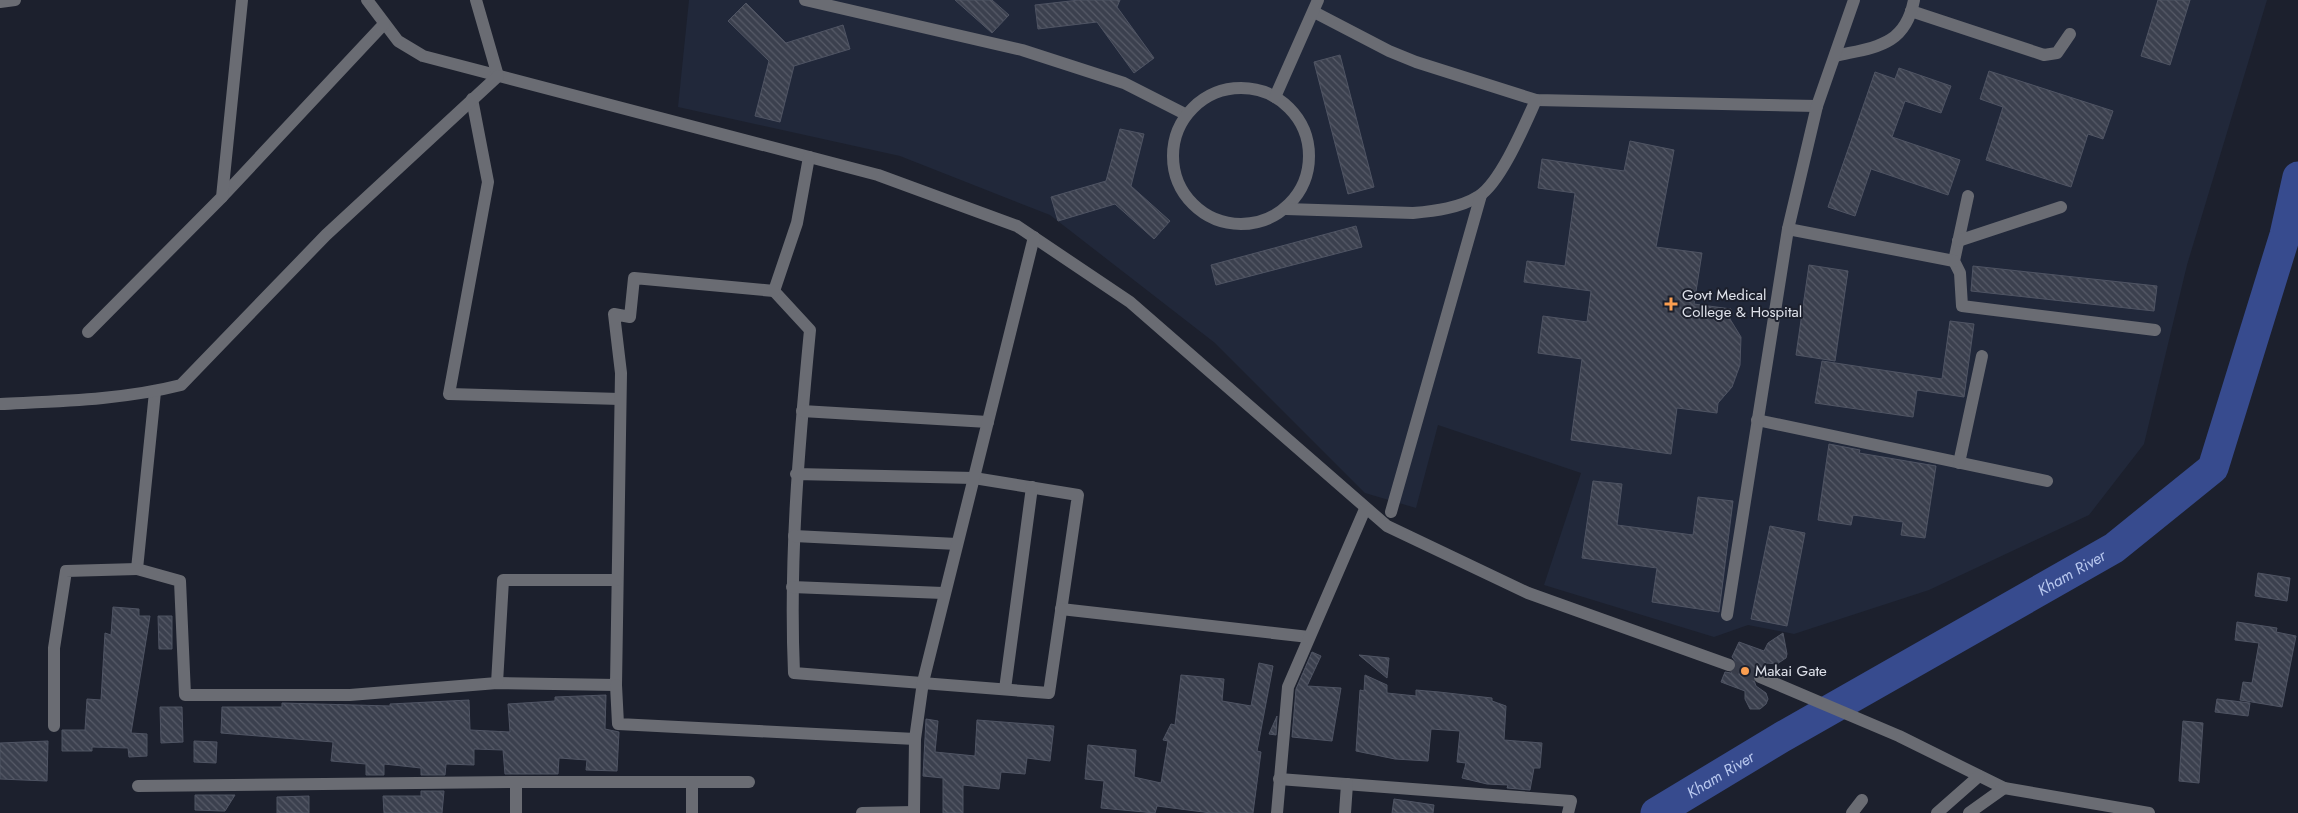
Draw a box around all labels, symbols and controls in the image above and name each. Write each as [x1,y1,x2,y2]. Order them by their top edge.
place label: Govt Medical College & Hospital [1682,284,1802,323]
marker: Govt Medical College & Hospital [1664,297,1678,311]
water label: Kham River [2033,543,2111,601]
place label: Makai Gate [1755,660,1827,682]
marker: Makai Gate [1739,665,1751,677]
water label: Kham River [1682,744,1760,804]

